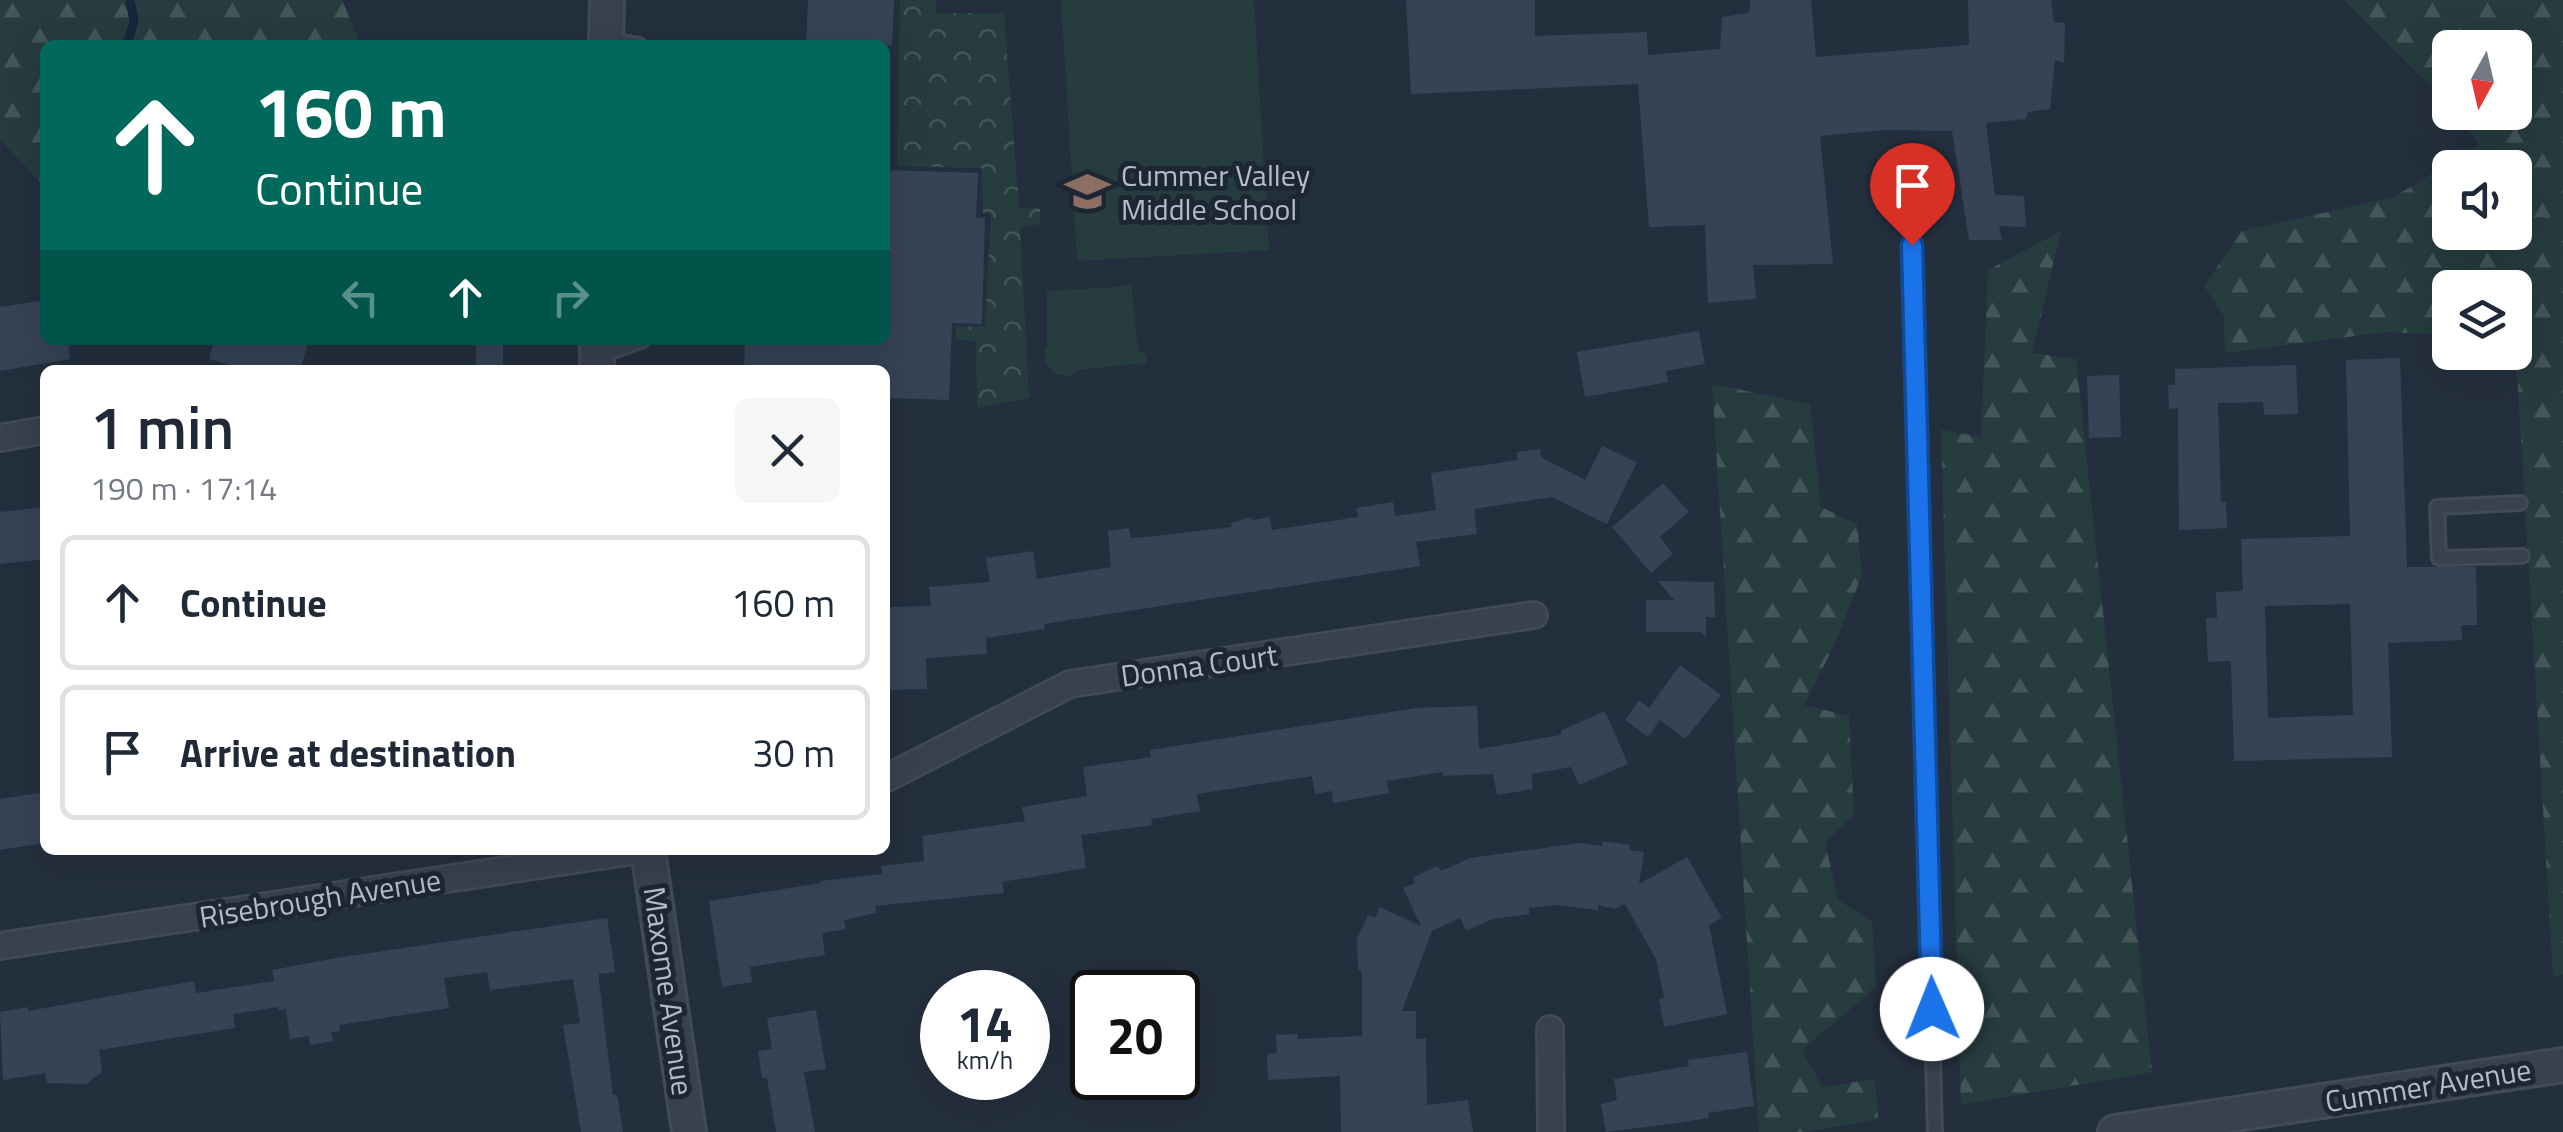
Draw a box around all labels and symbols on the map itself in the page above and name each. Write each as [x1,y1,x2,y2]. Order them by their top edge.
north arrow [2432,30,2532,130]
pin [1870,143,1955,246]
place label: Cummer Valley Middle School [1121,152,1310,232]
school or university icon: Cummer Valley Middle School [1064,168,1112,216]
street label: Donna Court [1118,631,1281,699]
street label: Risebrough Avenue [196,856,444,940]
street label: Maxome Avenue [632,884,706,1098]
position arrow [1880,957,1984,1061]
speed limit sign: 20 [1070,970,1200,1100]
street label: Cummer Avenue [2322,1046,2534,1124]

